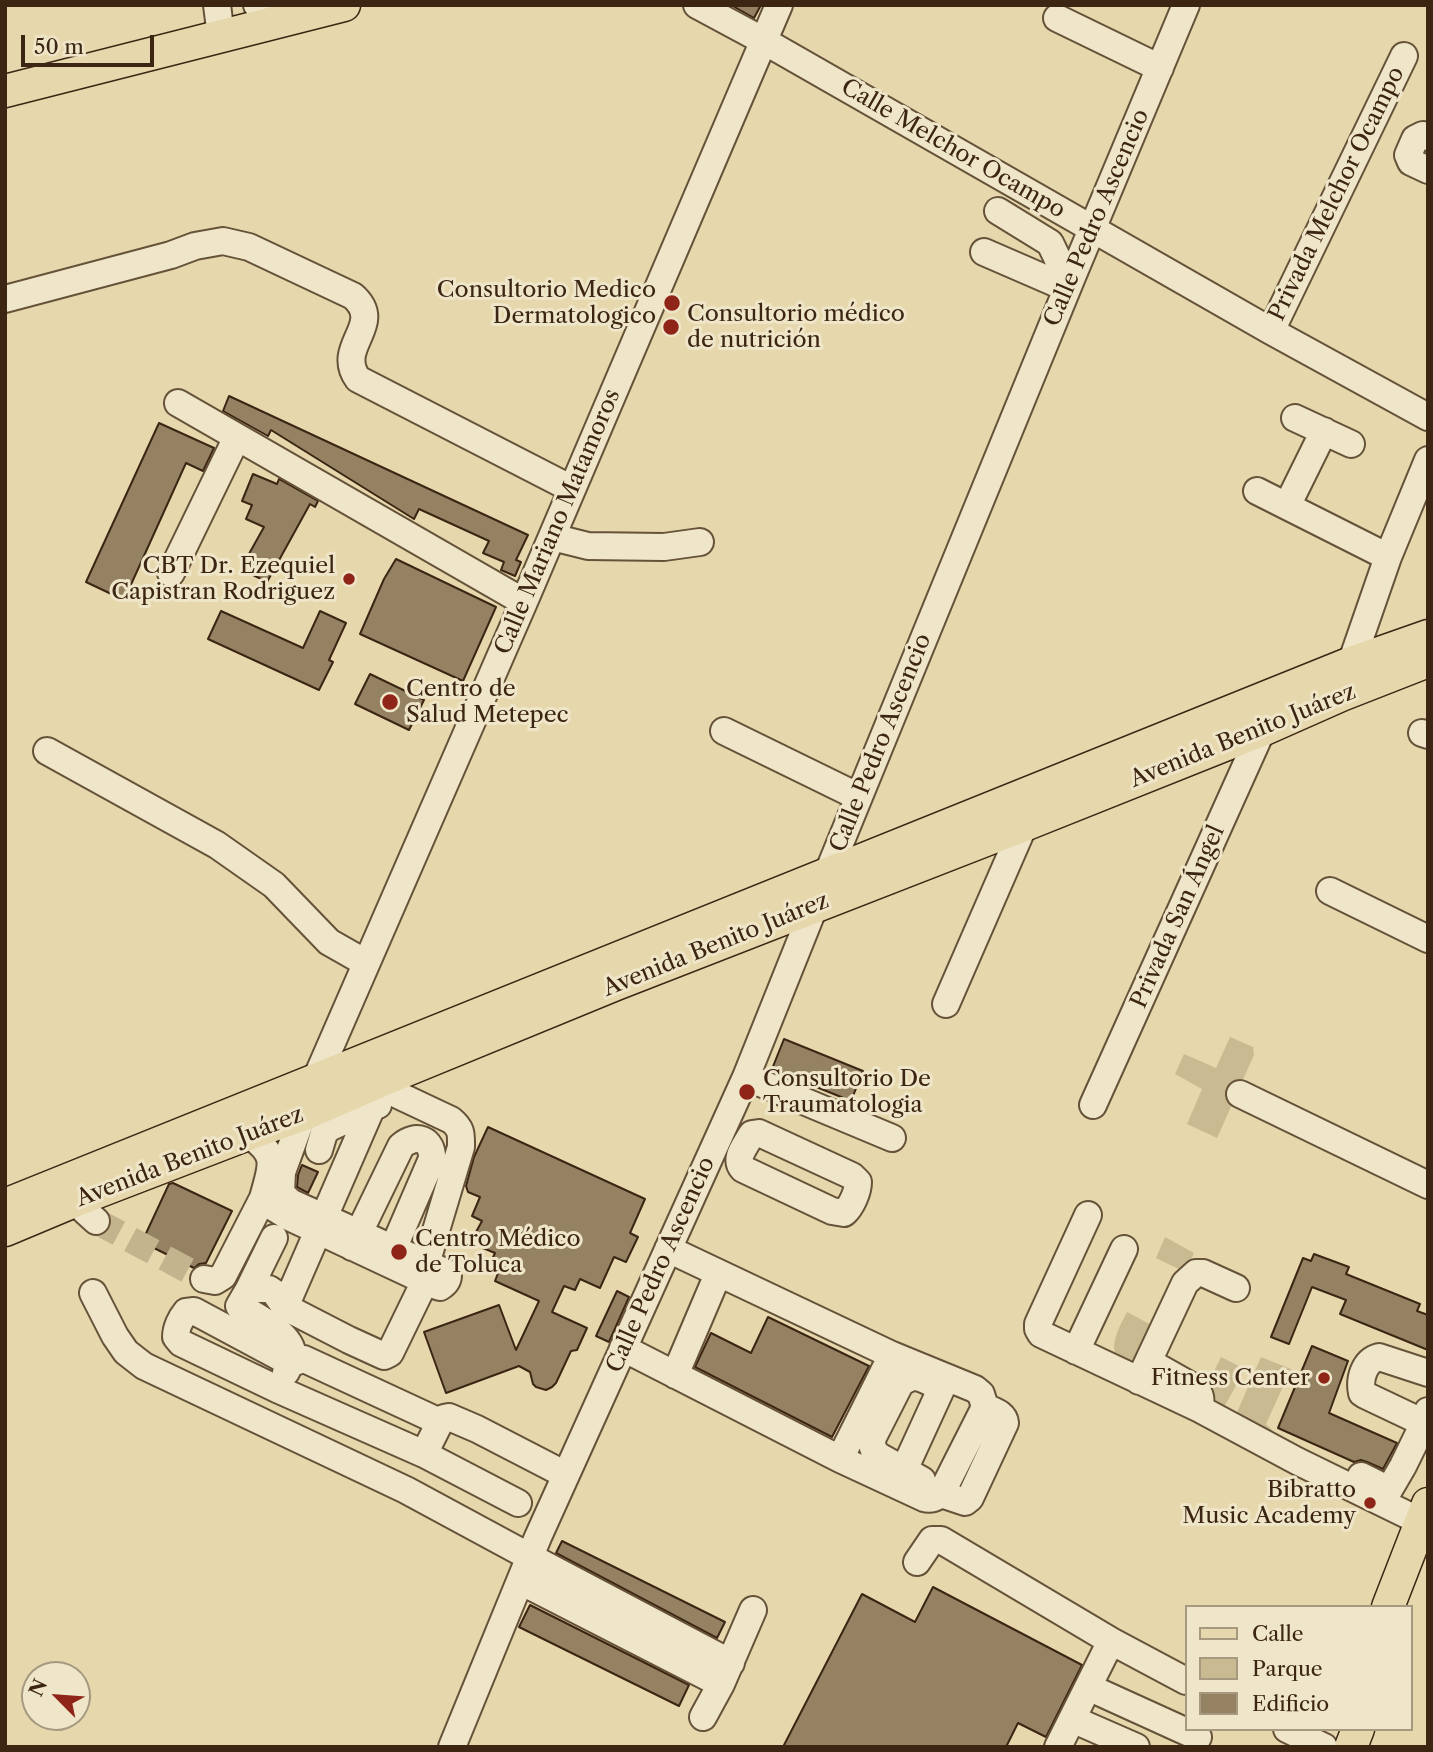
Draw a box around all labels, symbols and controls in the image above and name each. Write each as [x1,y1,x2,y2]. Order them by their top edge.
scale bar [24,21,158,65]
text: 50 m [34,34,84,59]
street label: Privada Melchor Ocampo [1263,62,1411,326]
street label: Calle Melchor Ocampo [836,73,1070,225]
street label: Calle Pedro Ascencio [1039,105,1155,331]
place label: Consultorio Medico Dermatologico [437,276,656,330]
marker: Consultorio Medico Dermatologico [662,293,682,313]
place label: Consultorio médico de nutrición [687,300,905,354]
marker: Consultorio médico de nutrición [661,317,681,337]
street label: Calle Mariano Matamoros [489,385,627,659]
place label: CBT Dr. Ezequiel Capistran Rodriguez [111,552,335,606]
marker: CBT Dr. Ezequiel Capistran Rodriguez [341,571,357,587]
street label: Calle Pedro Ascencio [825,630,937,856]
place label: Centro de Salud Metepec [406,675,569,729]
street label: Avenida Benito Juárez [1126,678,1360,794]
marker: Centro de Salud Metepec [380,692,400,712]
street label: Privada San Ángel [1125,821,1231,1013]
street label: Avenida Benito Juárez [599,887,833,1003]
place label: Consultorio De Traumatologia [763,1065,931,1119]
marker: Consultorio De Traumatologia [737,1082,757,1102]
street label: Avenida Benito Juárez [73,1101,307,1213]
street label: Calle Pedro Ascencio [601,1153,721,1377]
place label: Centro Médico de Toluca [415,1225,581,1279]
marker: Centro Médico de Toluca [389,1242,409,1262]
place label: Fitness Center [1151,1364,1310,1392]
marker: Fitness Center [1316,1370,1332,1386]
place label: Bibratto Music Academy [1182,1476,1356,1530]
marker: Bibratto Music Academy [1362,1495,1378,1511]
legend [1184,1605,1412,1731]
text: Calle [1252,1621,1304,1646]
text: Parque [1252,1656,1323,1681]
north arrow [21,1661,91,1731]
text: N [24,1675,52,1700]
text: Edificio [1252,1691,1329,1716]

